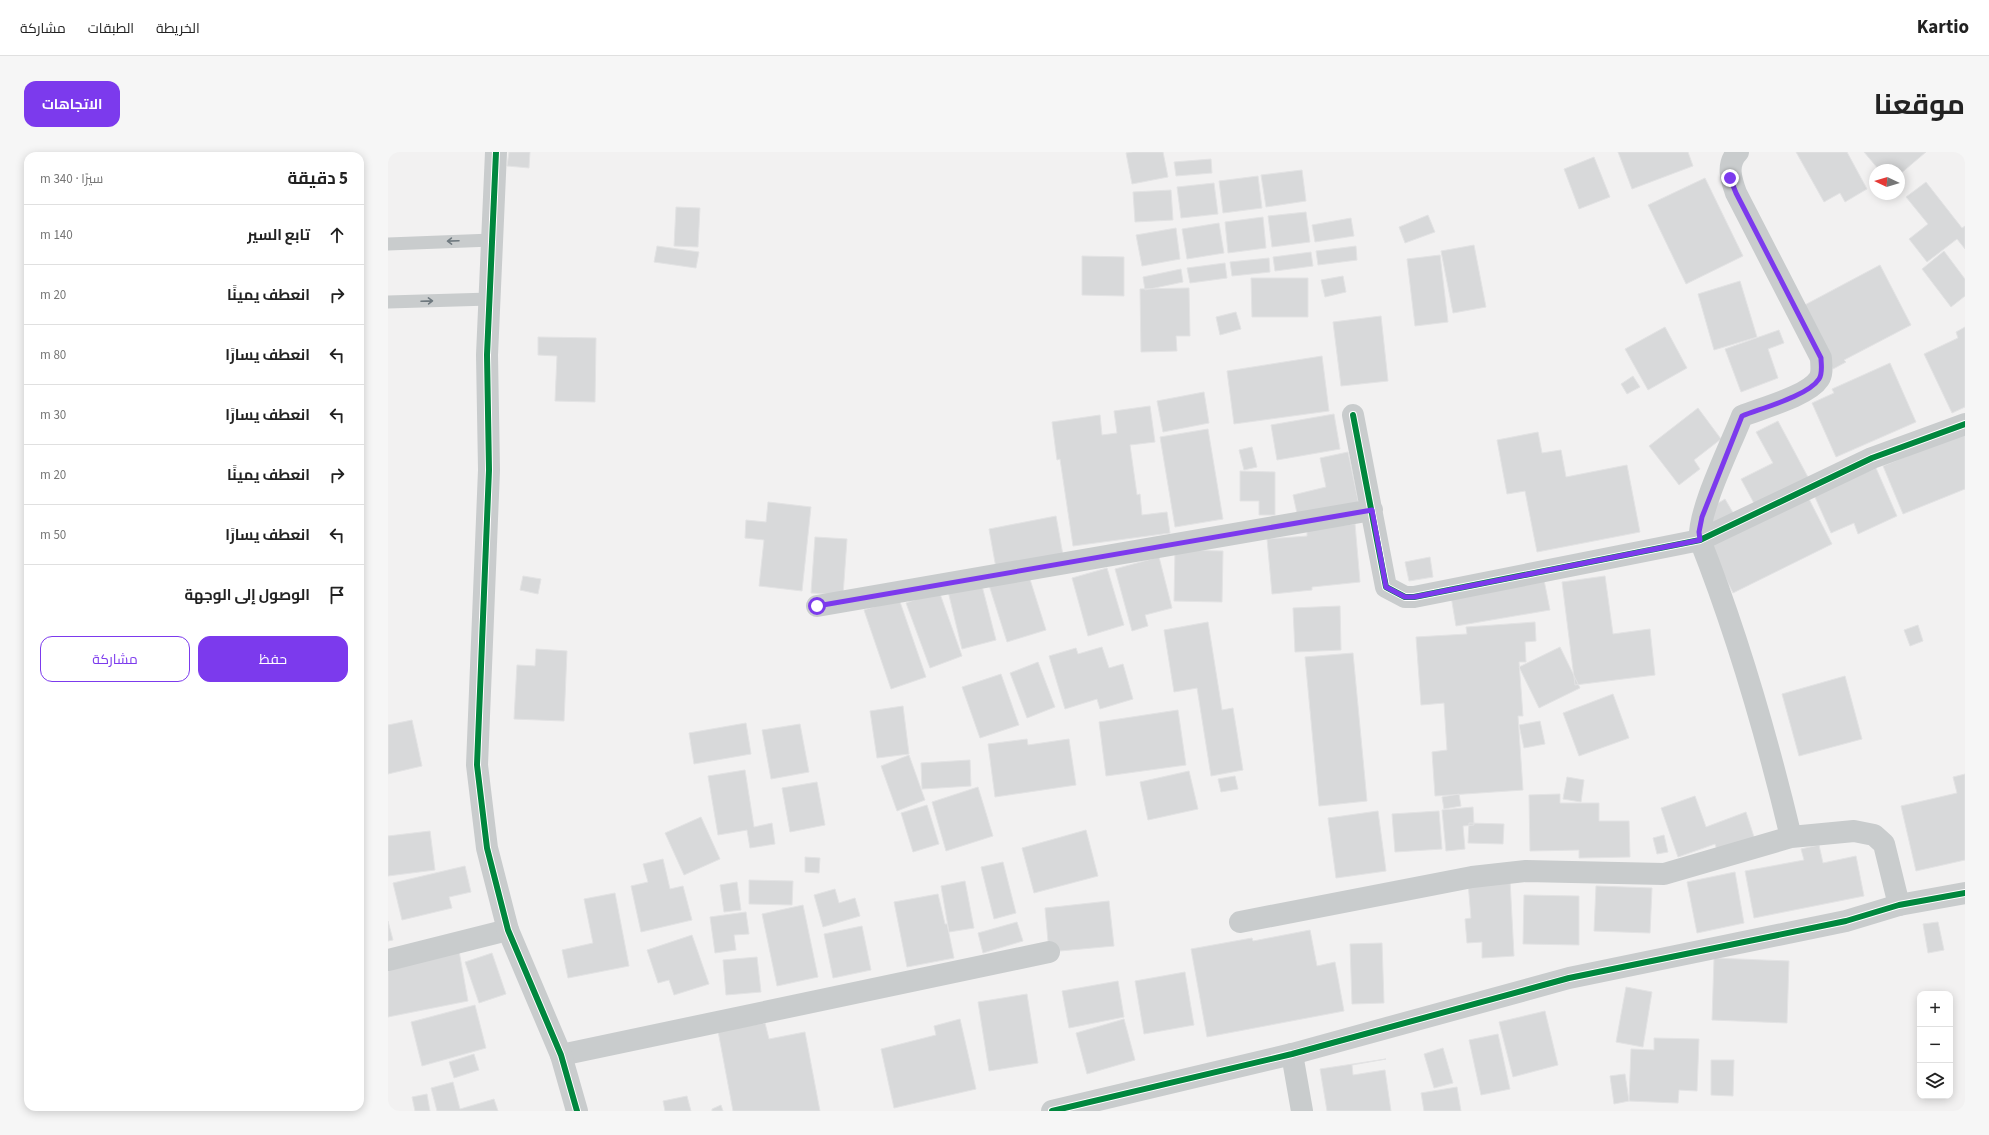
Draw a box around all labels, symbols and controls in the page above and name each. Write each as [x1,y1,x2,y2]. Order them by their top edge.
text: Kartio [1917,14,1969,41]
text: مشاركة [20,19,66,39]
text: الطبقات [88,19,134,39]
text: الخريطة [156,19,200,39]
button: الاتجاهات [24,81,120,127]
text: موقعنا [1874,85,1965,125]
north arrow [1869,164,1905,200]
text: 5 دقيقة [288,167,348,191]
route end [1721,169,1739,187]
text: سيرًا · 340 m [40,170,103,188]
icon: ahead [326,224,348,246]
text: تابع السير [247,225,310,246]
text: 140 m [40,226,73,244]
one-way arrow [447,237,460,245]
icon: right [326,284,348,306]
text: انعطف يمينًا [227,285,310,306]
text: 20 m [40,286,66,304]
one-way arrow [420,297,433,304]
icon: left [326,344,348,366]
text: انعطف يسارًا [225,345,310,366]
text: 80 m [40,346,66,364]
icon: left [326,404,348,426]
text: انعطف يسارًا [225,405,310,426]
text: 30 m [40,406,66,424]
icon: right [326,464,348,486]
text: انعطف يمينًا [227,465,310,486]
text: 20 m [40,466,66,484]
icon: left [326,524,348,546]
text: انعطف يسارًا [225,525,310,546]
text: 50 m [40,526,66,544]
icon: arrive [326,584,348,606]
text: الوصول إلى الوجهة [184,585,310,606]
route start [808,597,826,615]
button: مشاركة [40,636,190,682]
button: حفظ [198,636,348,682]
map controls [1917,991,1953,1099]
button: + [1917,991,1953,1027]
button: − [1917,1027,1953,1063]
button: layers [1917,1063,1953,1099]

